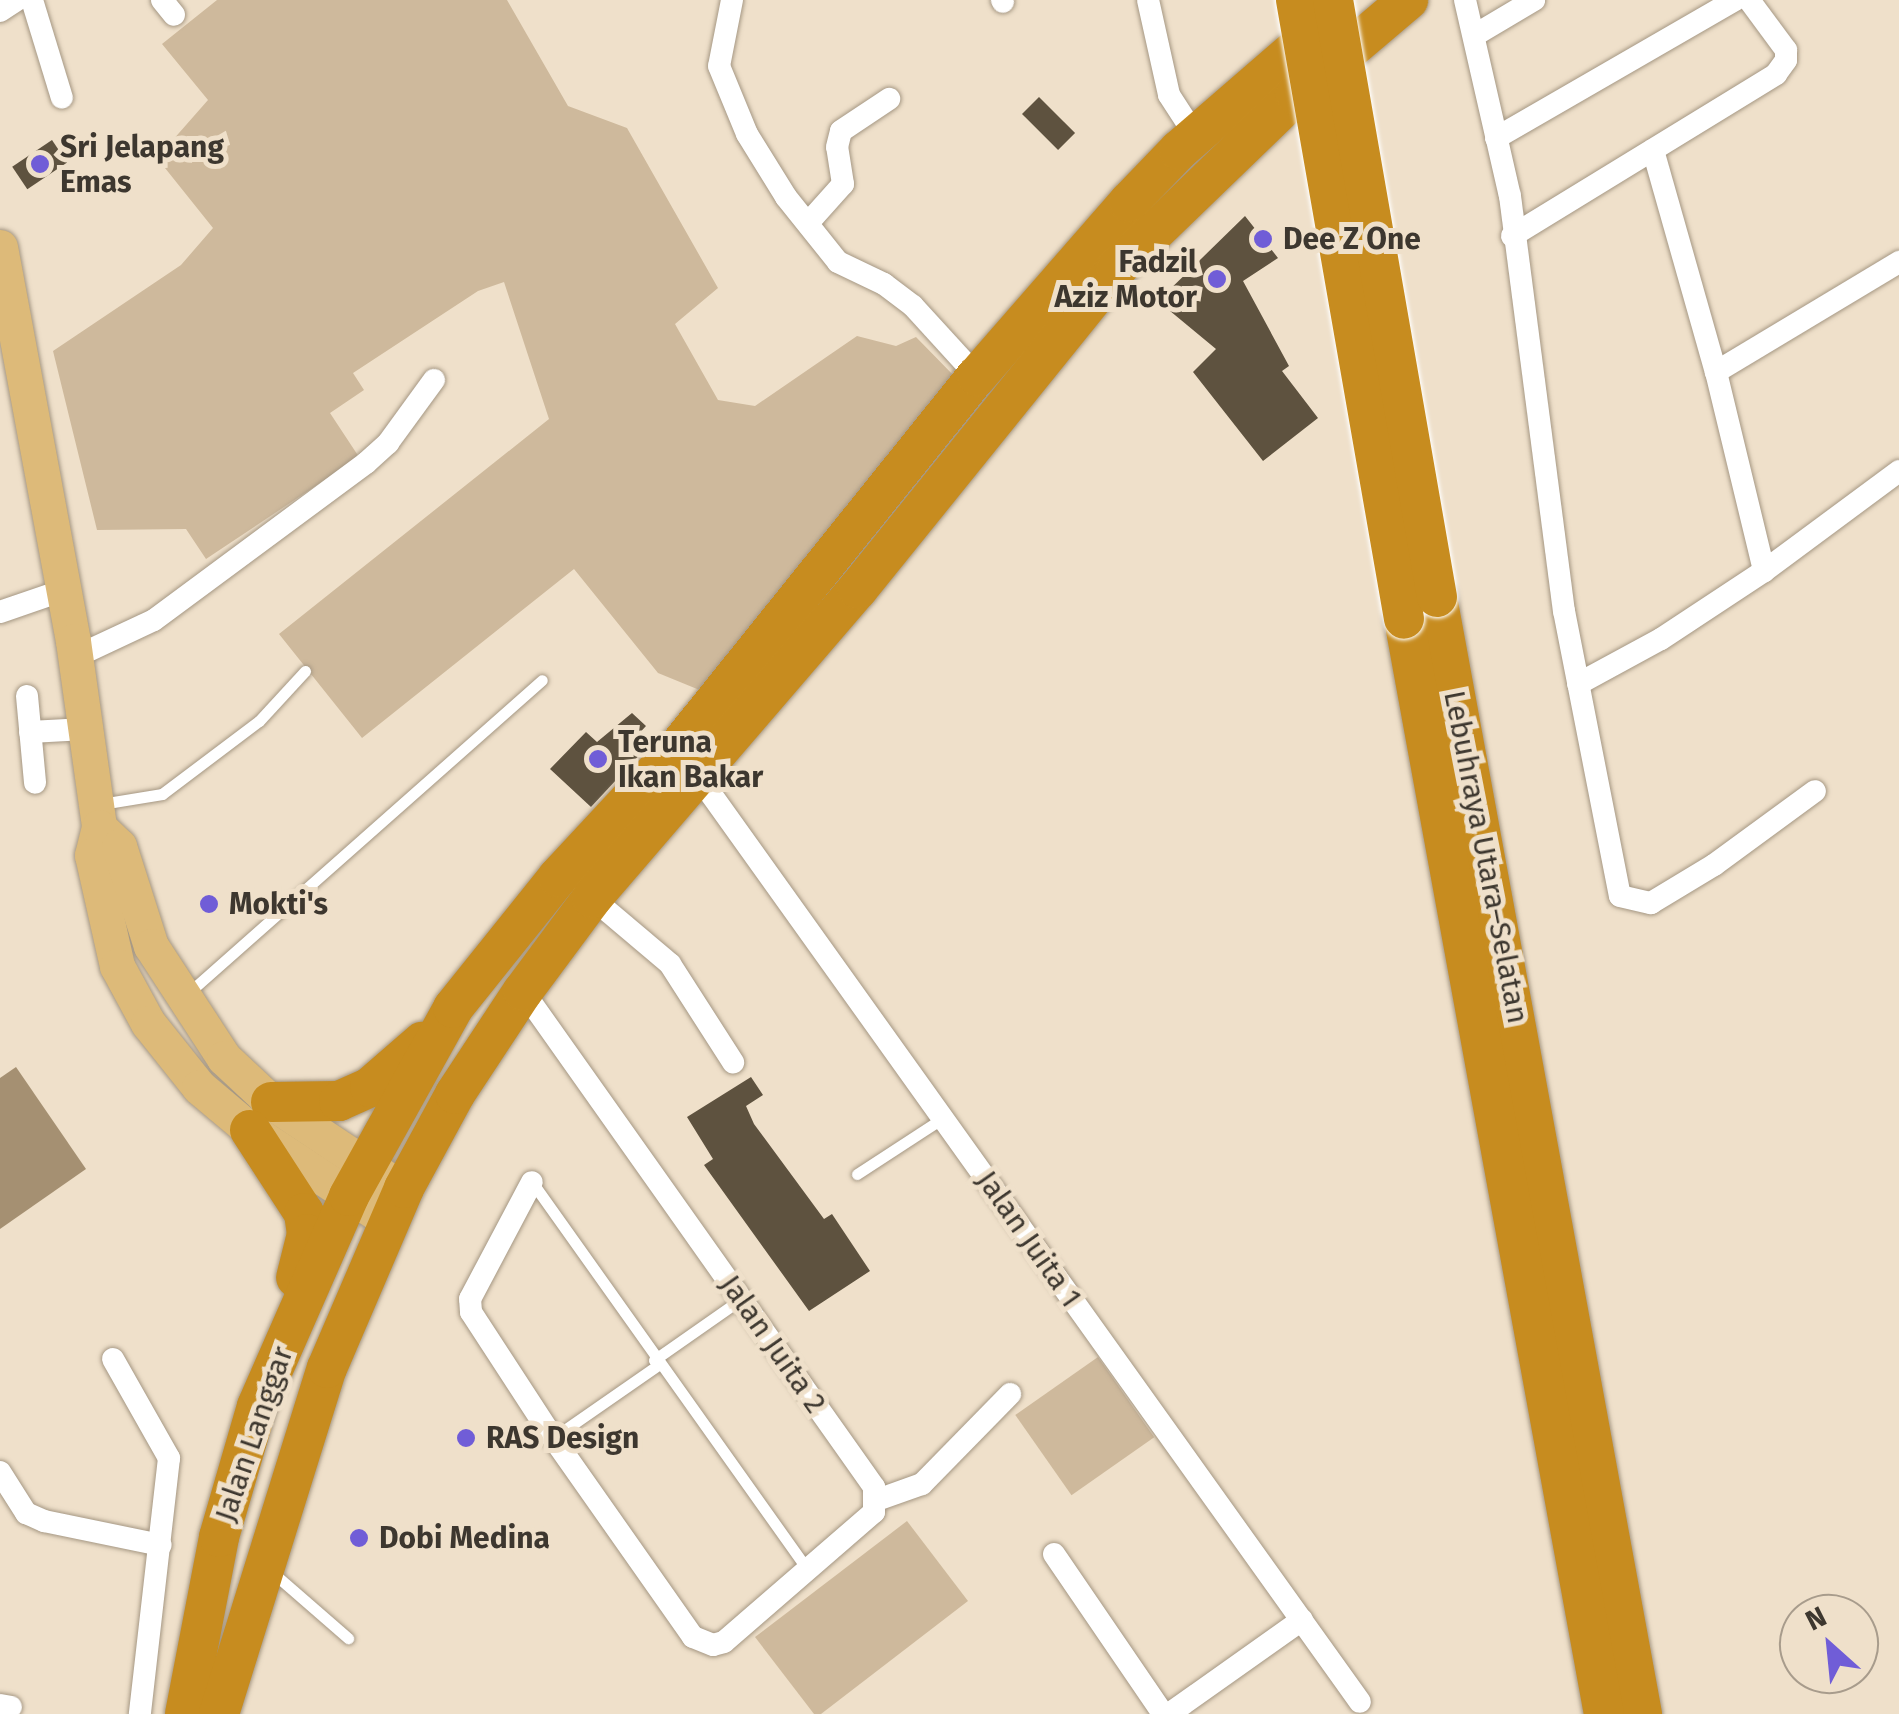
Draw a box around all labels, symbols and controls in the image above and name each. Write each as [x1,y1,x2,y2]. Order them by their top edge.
place label: Sri Jelapang Emas [60,129,224,200]
marker: Sri Jelapang Emas [29,153,51,175]
place label: Dee Z One [1283,221,1421,257]
marker: Dee Z One [1252,228,1274,250]
place label: Fadzil Aziz Motor [1055,244,1197,314]
marker: Fadzil Aziz Motor [1206,268,1228,290]
street label: Lebuhraya Utara–Selatan [1436,688,1536,1026]
place label: Teruna Ikan Bakar [618,724,763,794]
marker: Teruna Ikan Bakar [587,748,609,770]
place label: Mokti's [229,886,328,922]
marker: Mokti's [198,893,220,915]
street label: Jalan Juita 1 [969,1164,1089,1314]
street label: Jalan Juita 2 [712,1268,834,1420]
street label: Jalan Langgar [207,1342,301,1526]
place label: RAS Design [486,1420,639,1456]
marker: RAS Design [455,1427,477,1449]
place label: Dobi Medina [379,1520,550,1556]
marker: Dobi Medina [348,1527,370,1549]
north arrow [1779,1594,1879,1694]
text: N [1800,1600,1832,1638]

